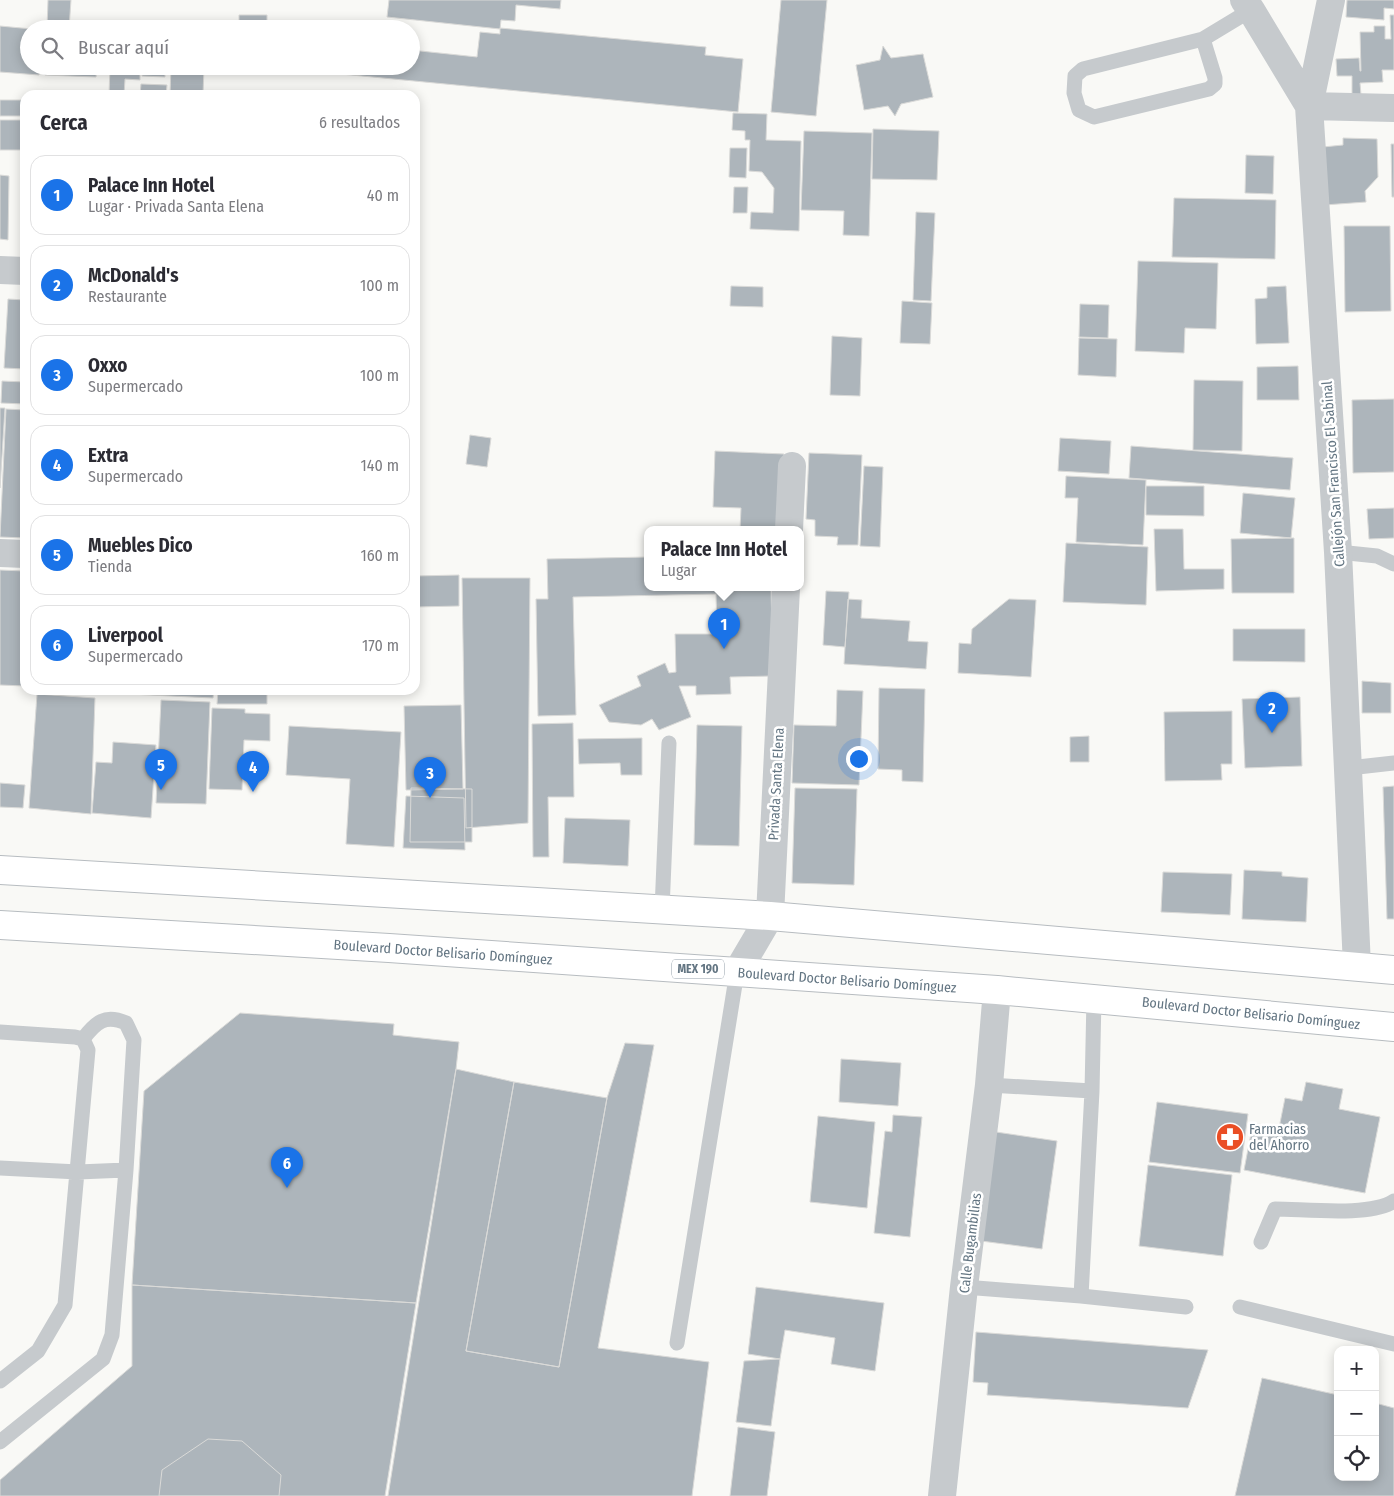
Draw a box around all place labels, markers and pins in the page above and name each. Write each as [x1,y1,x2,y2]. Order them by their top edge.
pin: 1 [708,608,740,649]
pin: 2 [1256,692,1288,733]
pin: 5 [145,749,177,790]
pin: 4 [237,751,269,792]
pin: 3 [414,757,446,798]
place label: Farmacias del Ahorro [1249,1121,1309,1154]
pharmacy icon: Farmacias del Ahorro [1215,1122,1245,1152]
pin: 6 [271,1147,303,1188]

